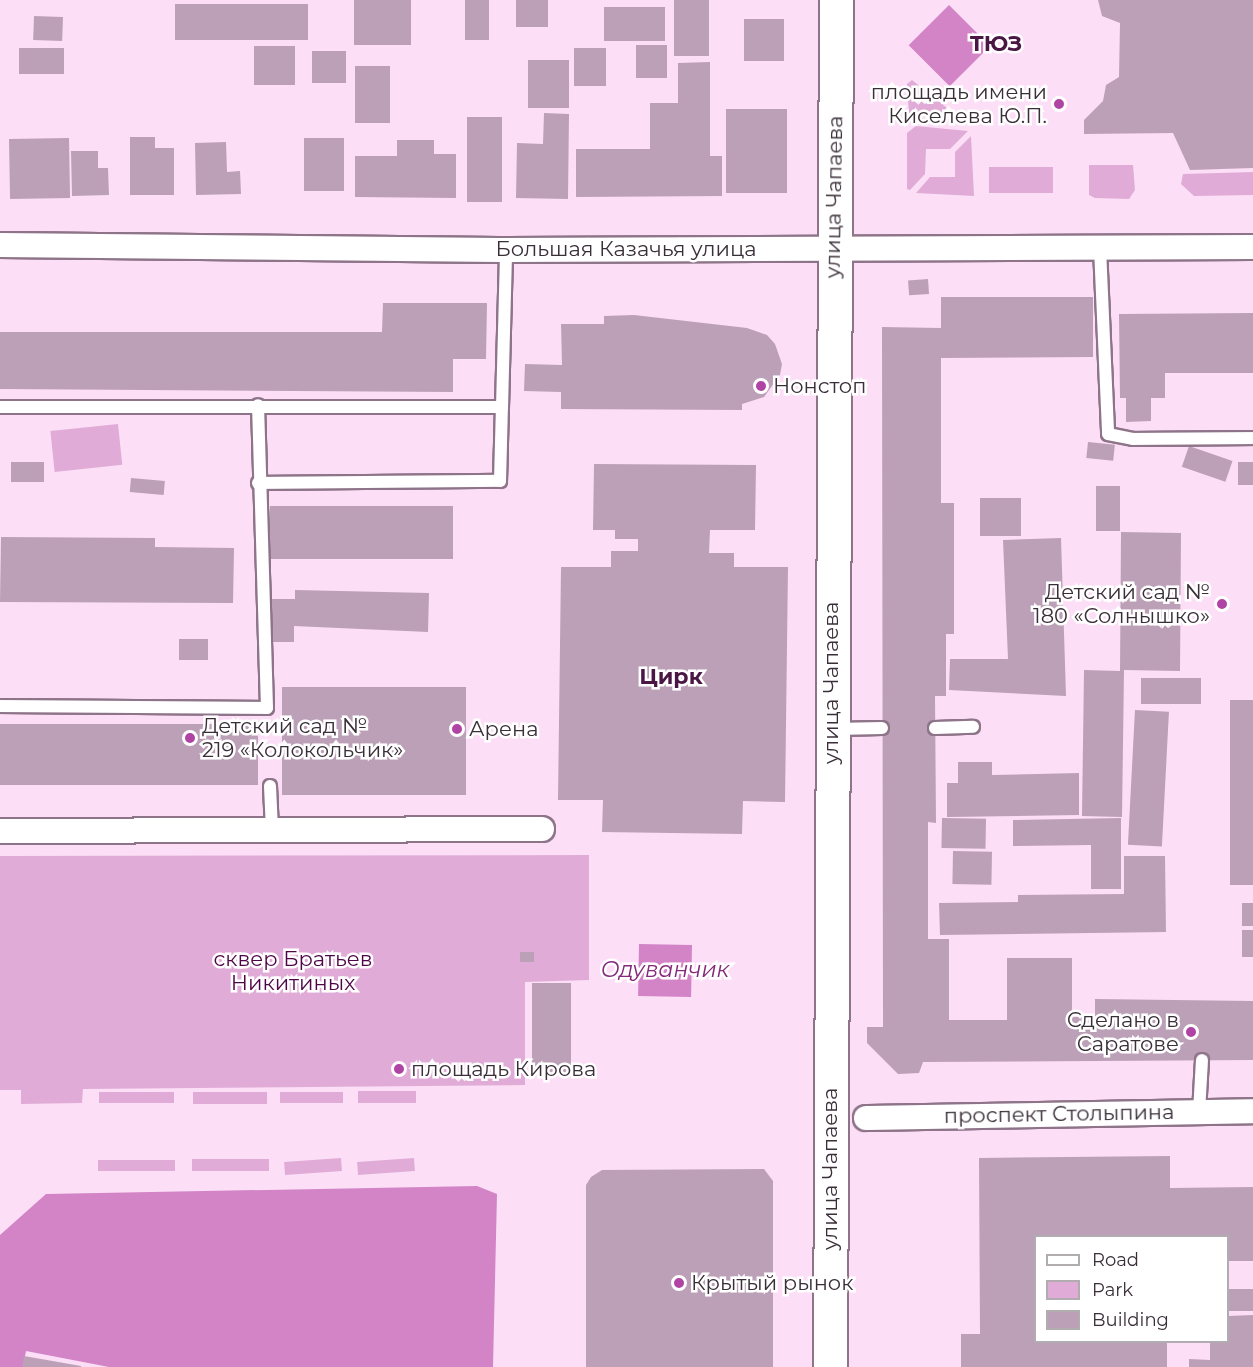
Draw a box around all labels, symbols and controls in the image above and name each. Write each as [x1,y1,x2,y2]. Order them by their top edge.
district label: ТЮЗ [970,31,1022,57]
place label: площадь имени Киселева Ю.П. [871,79,1047,129]
marker: площадь имени Киселева Ю.П. [1052,97,1066,111]
street label: улица Чапаева [820,115,848,279]
street label: Большая Казачья улица [495,236,757,262]
place label: Нонстоп [773,373,866,399]
marker: Нонстоп [754,379,768,393]
place label: Детский сад № 180 «Солнышко» [1033,579,1210,629]
marker: Детский сад № 180 «Солнышко» [1215,597,1229,611]
street label: улица Чапаева [818,602,844,764]
district label: Цирк [639,664,703,690]
place label: Детский сад № 219 «Колокольчик» [202,713,403,763]
place label: Арена [469,716,538,742]
marker: Арена [450,722,464,736]
marker: Детский сад № 219 «Колокольчик» [183,731,197,745]
park label: сквер Братьев Никитиных [213,946,373,996]
water label: Одуванчик [601,957,729,983]
place label: Сделано в Саратове [1067,1007,1179,1057]
marker: Сделано в Саратове [1184,1025,1198,1039]
place label: площадь Кирова [411,1056,596,1082]
marker: площадь Кирова [392,1062,406,1076]
street label: улица Чапаева [817,1088,843,1250]
street label: проспект Столыпина [944,1099,1174,1129]
legend [1034,1235,1229,1343]
text: Road [1092,1249,1139,1271]
place label: Крытый рынок [691,1270,853,1296]
marker: Крытый рынок [672,1276,686,1290]
text: Park [1092,1279,1133,1301]
text: Building [1092,1309,1169,1331]

